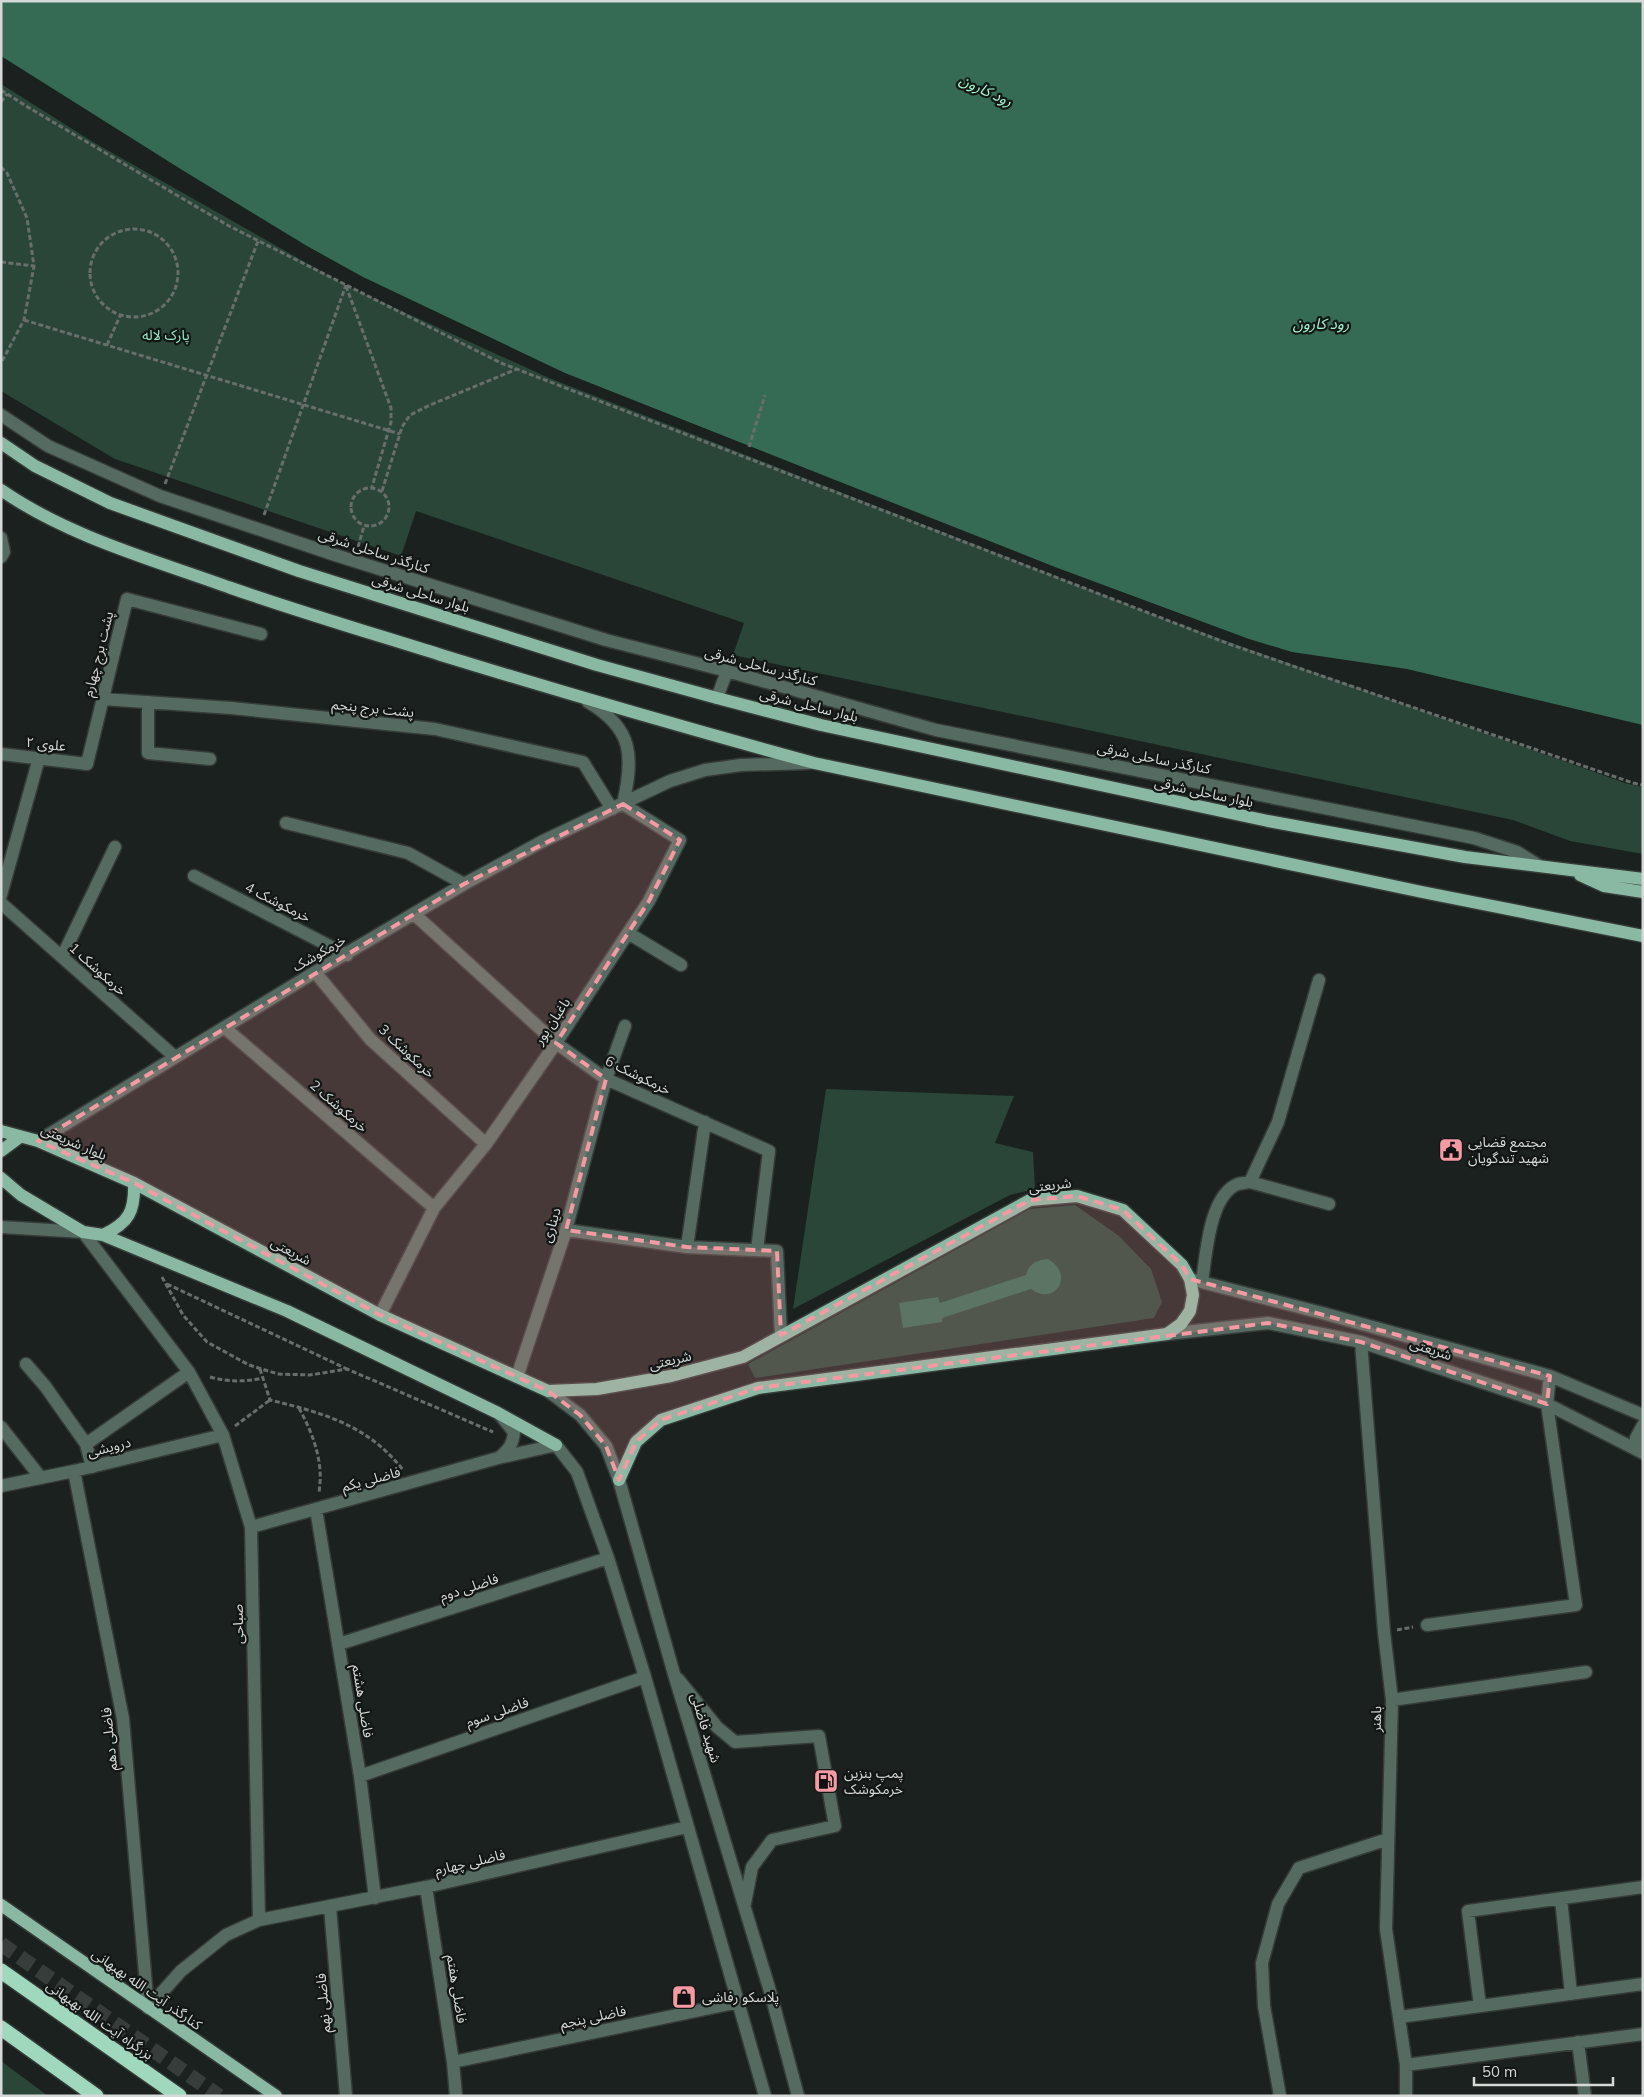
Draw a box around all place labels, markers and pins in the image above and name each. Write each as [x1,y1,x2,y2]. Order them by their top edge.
place label: مجتمع قضایی شهید تندگویان [1468,1133,1549,1167]
public building icon: مجتمع قضایی شهید تندگویان [1438,1137,1464,1163]
place label: پمپ بنزین خرمکوشک [844,1764,903,1798]
fuel station icon: پمپ بنزین خرمکوشک [813,1768,839,1794]
shop icon: پلاسکو رفاشی [671,1984,697,2010]
place label: پلاسکو رفاشی [702,1988,779,2007]

